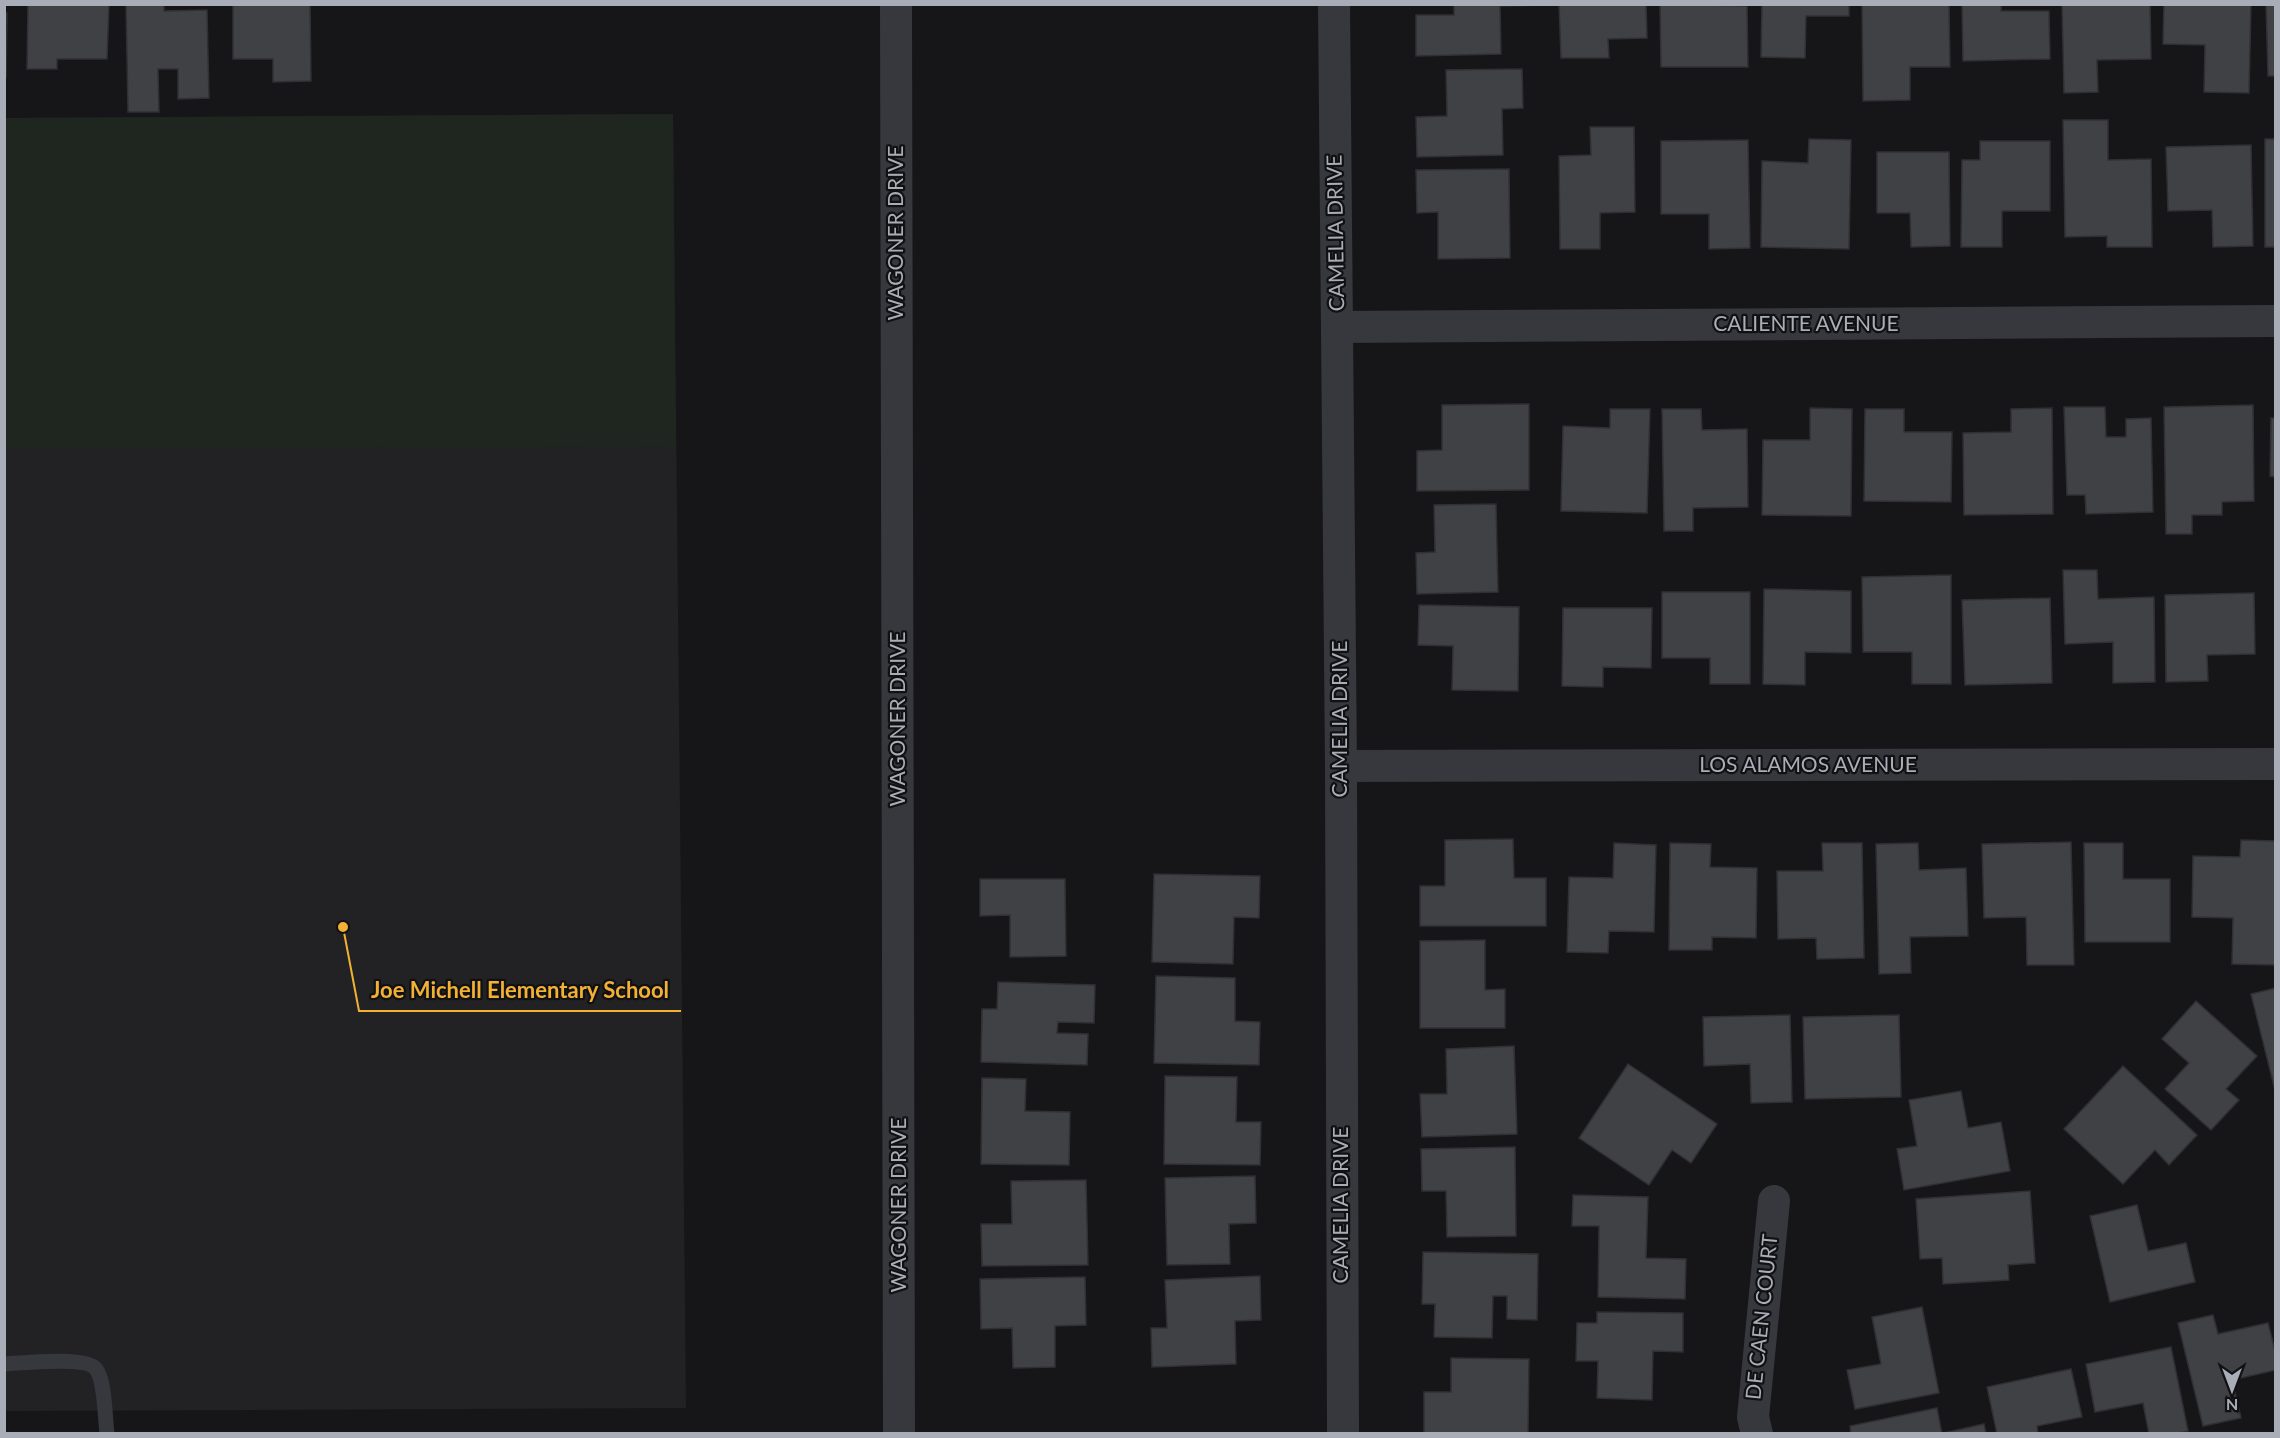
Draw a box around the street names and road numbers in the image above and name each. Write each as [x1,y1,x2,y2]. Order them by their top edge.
street label: WAGONER DRIVE [882,146,907,320]
street label: CAMELIA DRIVE [1321,154,1348,312]
street label: CALIENTE AVENUE [1713,310,1899,335]
street label: WAGONER DRIVE [884,632,909,806]
street label: CAMELIA DRIVE [1326,641,1351,797]
street label: LOS ALAMOS AVENUE [1699,751,1917,776]
street label: WAGONER DRIVE [885,1118,910,1292]
street label: CAMELIA DRIVE [1327,1127,1352,1283]
street label: DE CAEN COURT [1739,1232,1782,1401]

